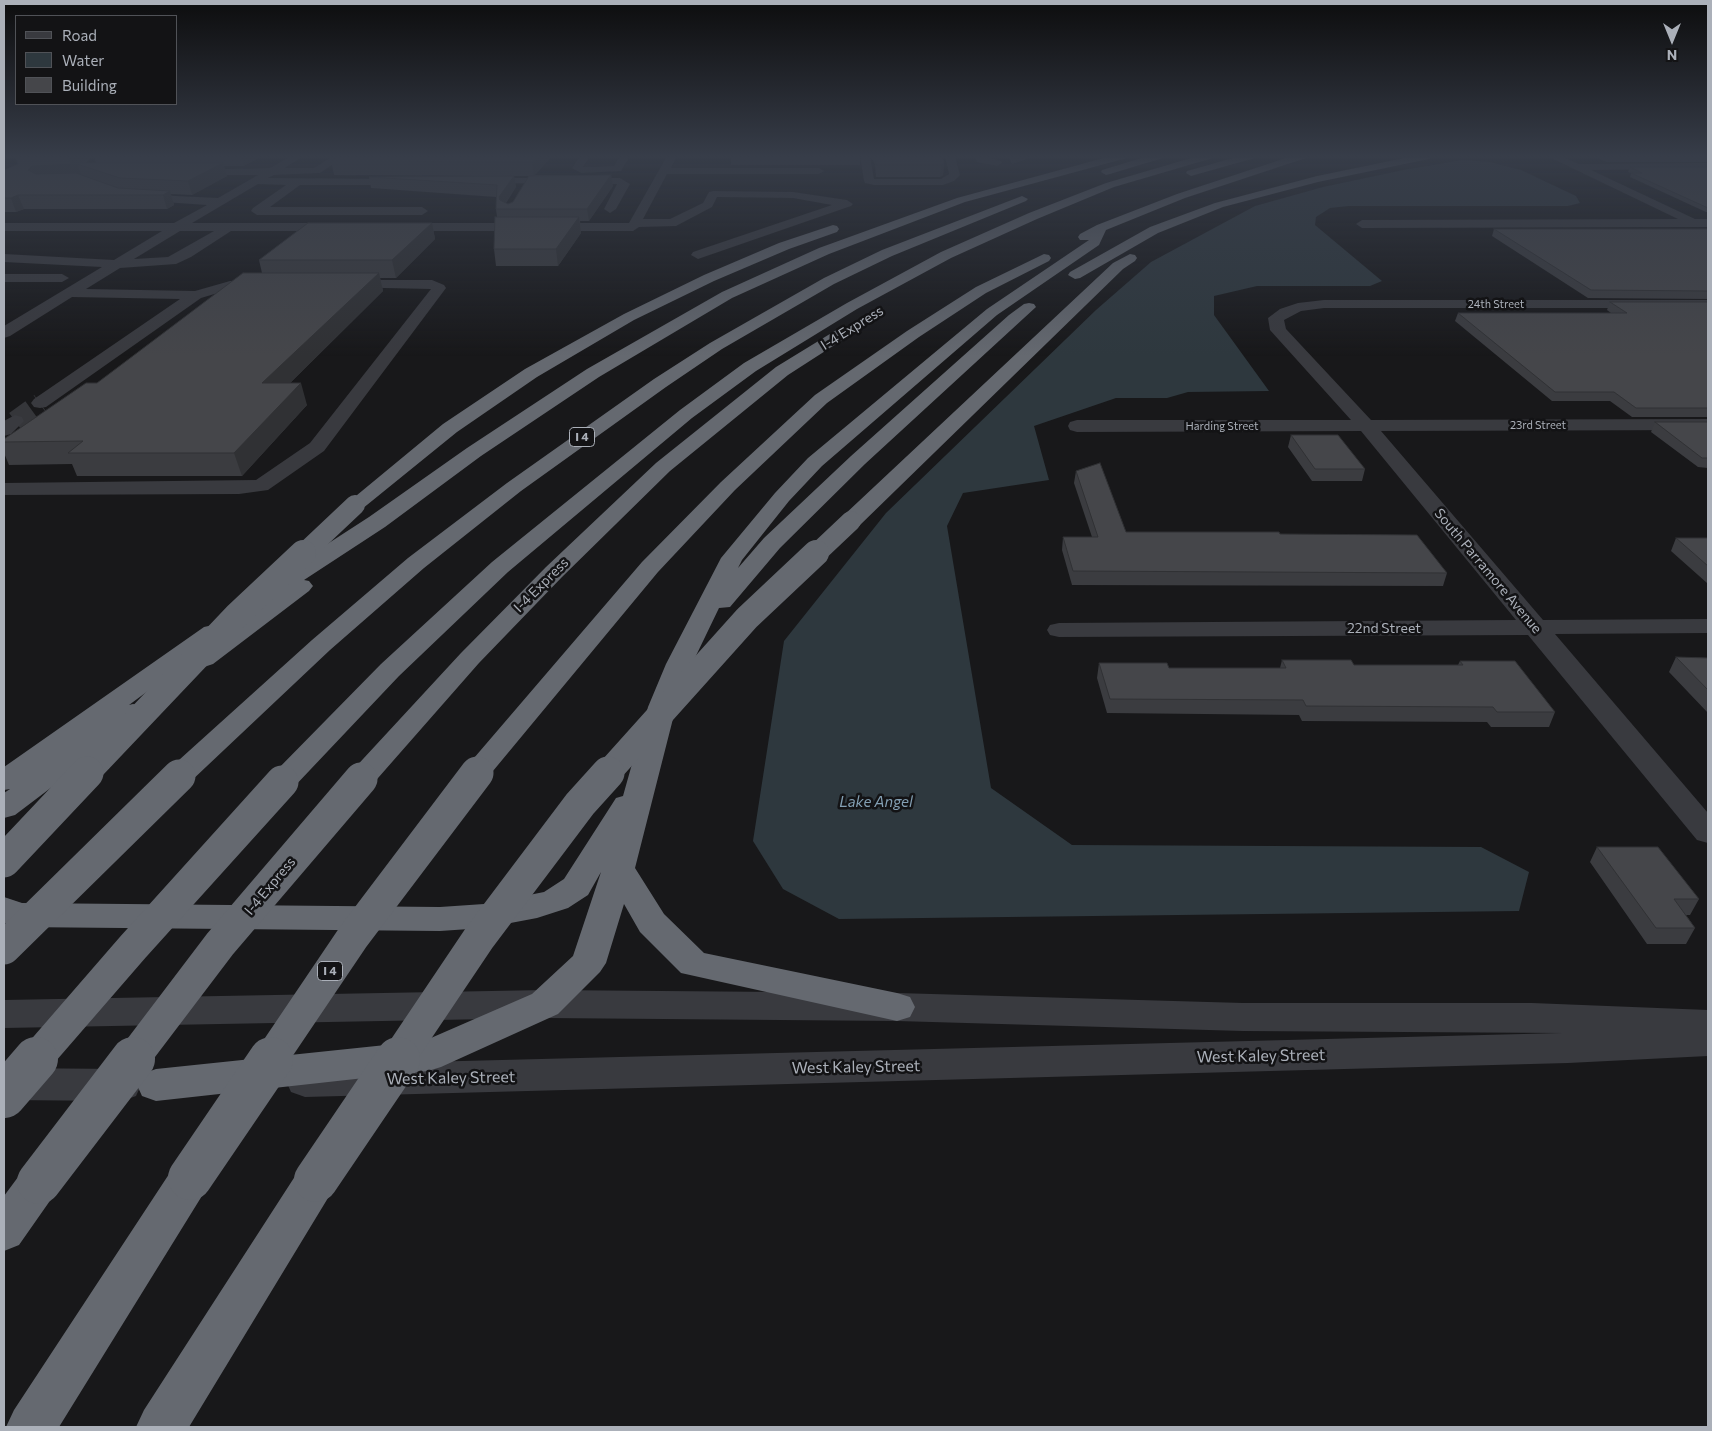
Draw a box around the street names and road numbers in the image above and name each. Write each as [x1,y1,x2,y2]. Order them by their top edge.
street label: 24th Street [1468,297,1524,311]
street label: I-4 Express [818,302,886,354]
street label: 23rd Street [1510,418,1566,432]
street label: Harding Street [1186,419,1258,433]
road number: I 4 [570,428,594,447]
street label: South Parramore Avenue [1431,505,1545,637]
street label: I-4 Express [510,554,572,616]
street label: 22nd Street [1347,620,1421,636]
street label: I-4 Express [241,854,299,918]
road number: I 4 [318,961,342,980]
street label: West Kaley Street [1197,1045,1325,1067]
street label: West Kaley Street [792,1056,920,1078]
street label: West Kaley Street [387,1067,515,1089]

